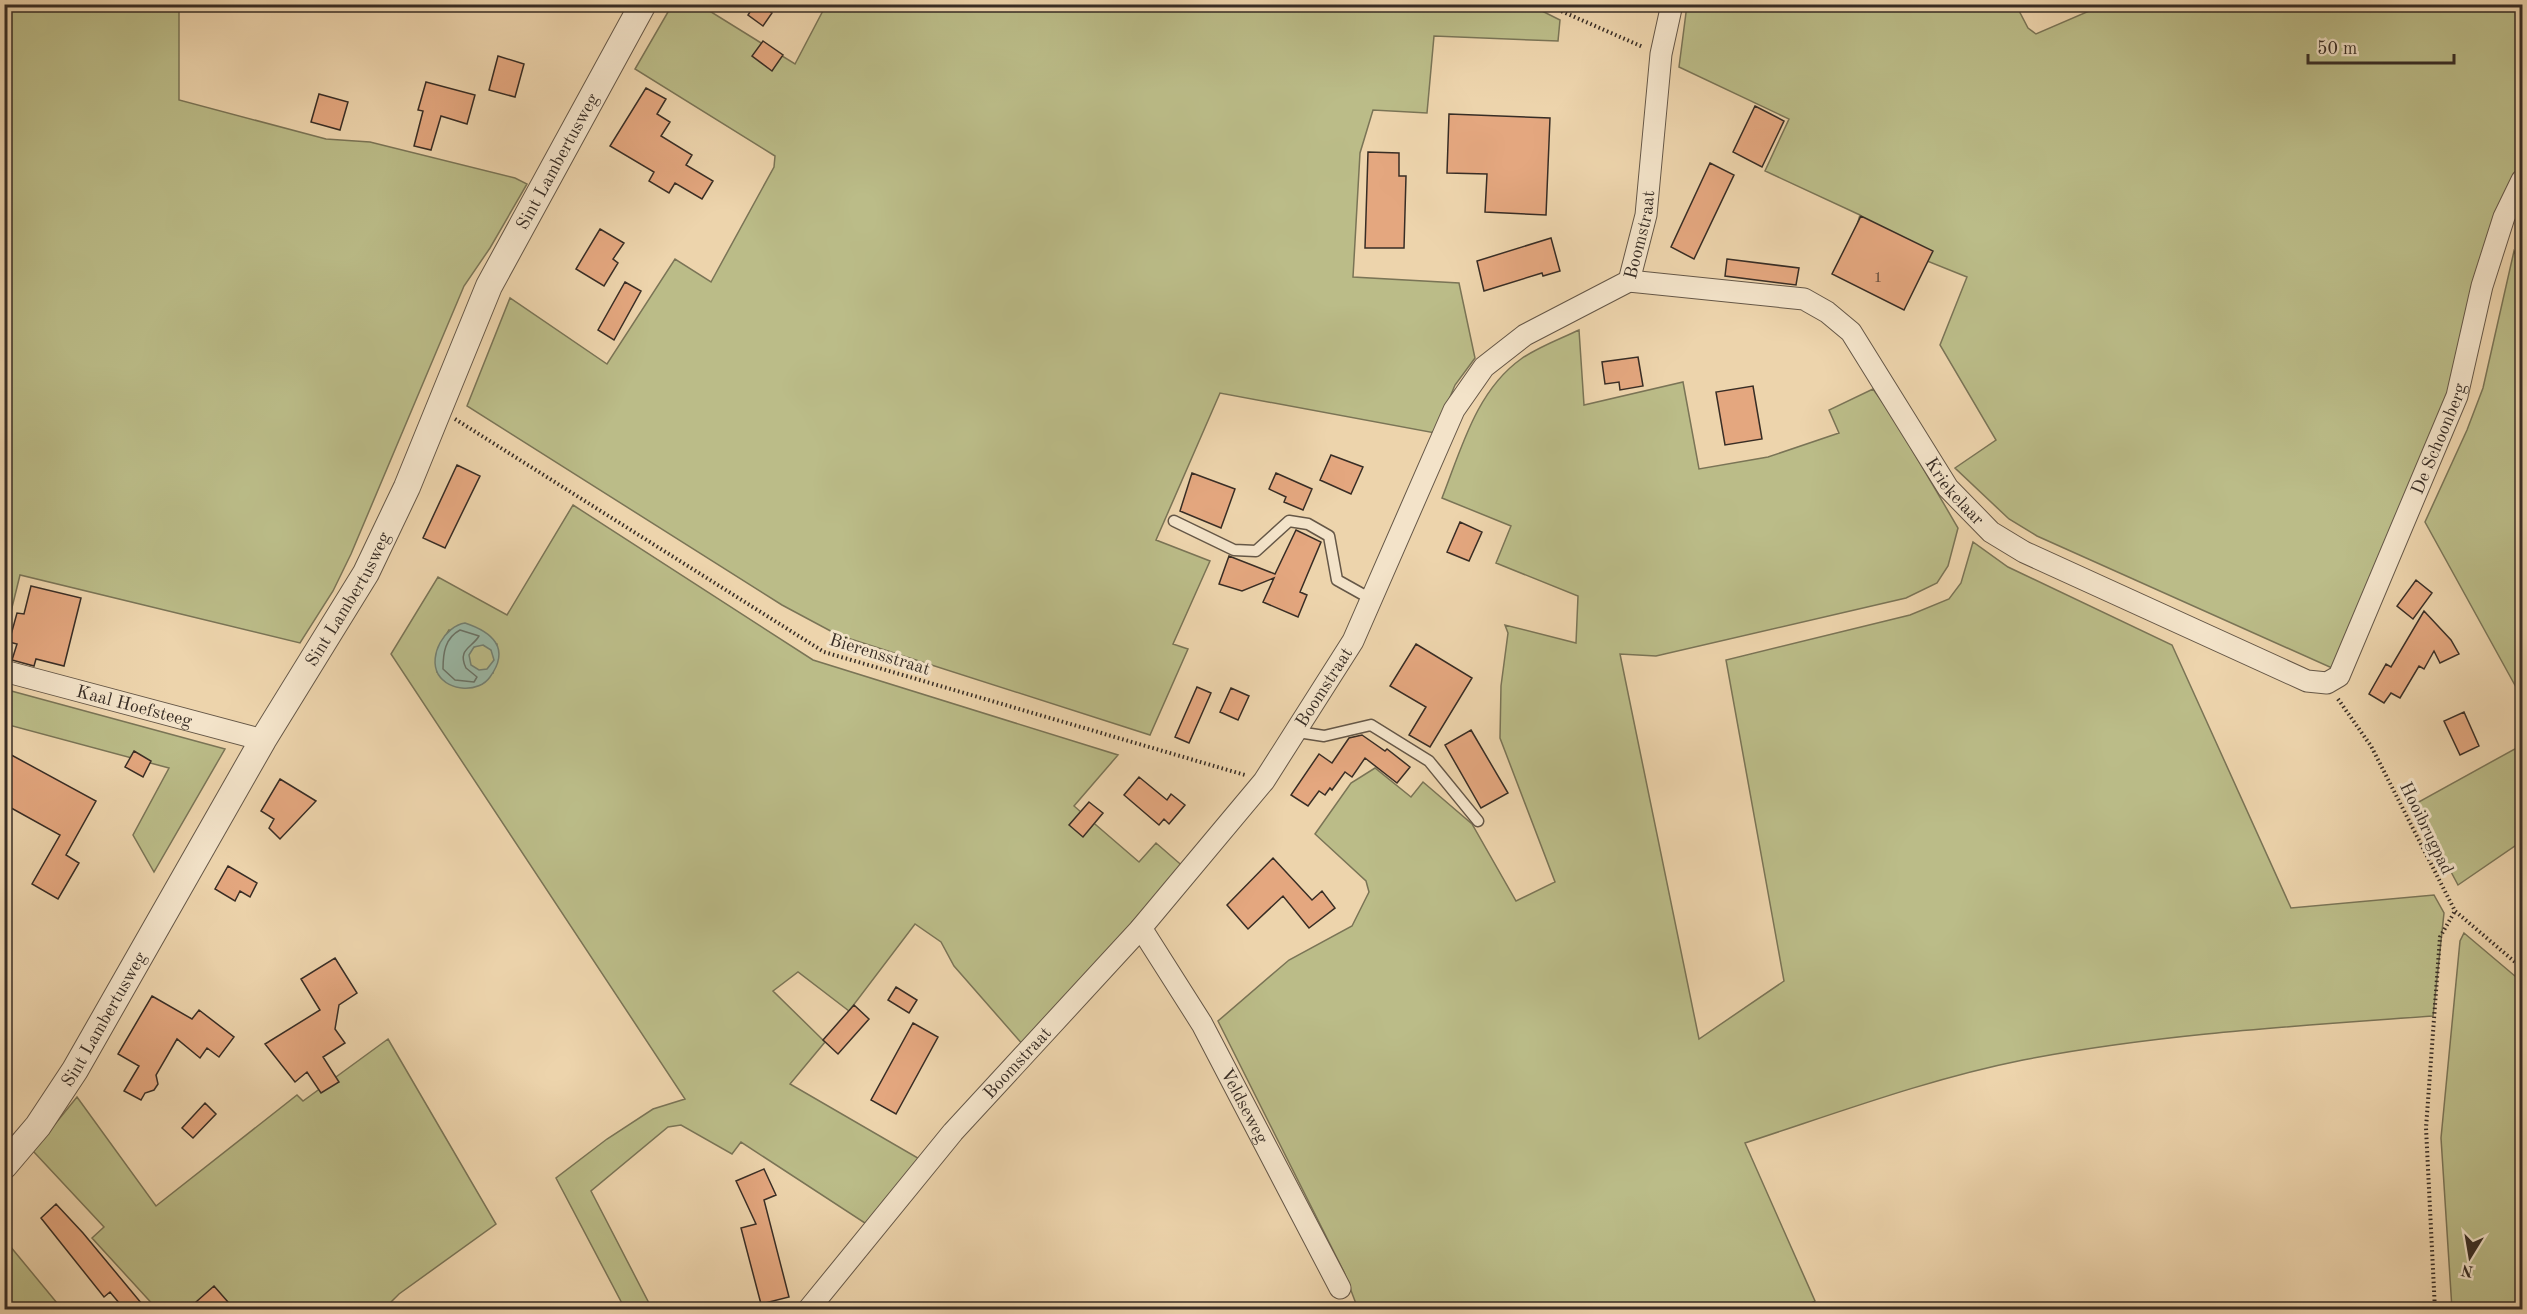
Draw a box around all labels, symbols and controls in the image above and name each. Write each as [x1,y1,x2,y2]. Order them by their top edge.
scale bar [2308,27,2454,65]
text: 50 m [2317,40,2357,58]
street label: Sint Lambertusweg [514,91,602,233]
street label: Boomstraat [1622,190,1658,281]
house number: 1 [1874,271,1882,286]
street label: De Schoonberg [2409,381,2470,497]
street label: Kriekelaar [1921,455,1987,530]
street label: Sint Lambertusweg [303,529,394,670]
street label: Bierensstraat [827,631,932,679]
street label: Boomstraat [1293,645,1356,730]
street label: Kaal Hoefsteeg [74,683,194,731]
street label: Hooibrugpad [2396,779,2456,878]
street label: Sint Lambertusweg [59,949,150,1090]
street label: Boomstraat [981,1024,1055,1103]
street label: Veldseweg [1217,1066,1271,1147]
north arrow [2440,1227,2500,1287]
text: N [2459,1261,2475,1279]

